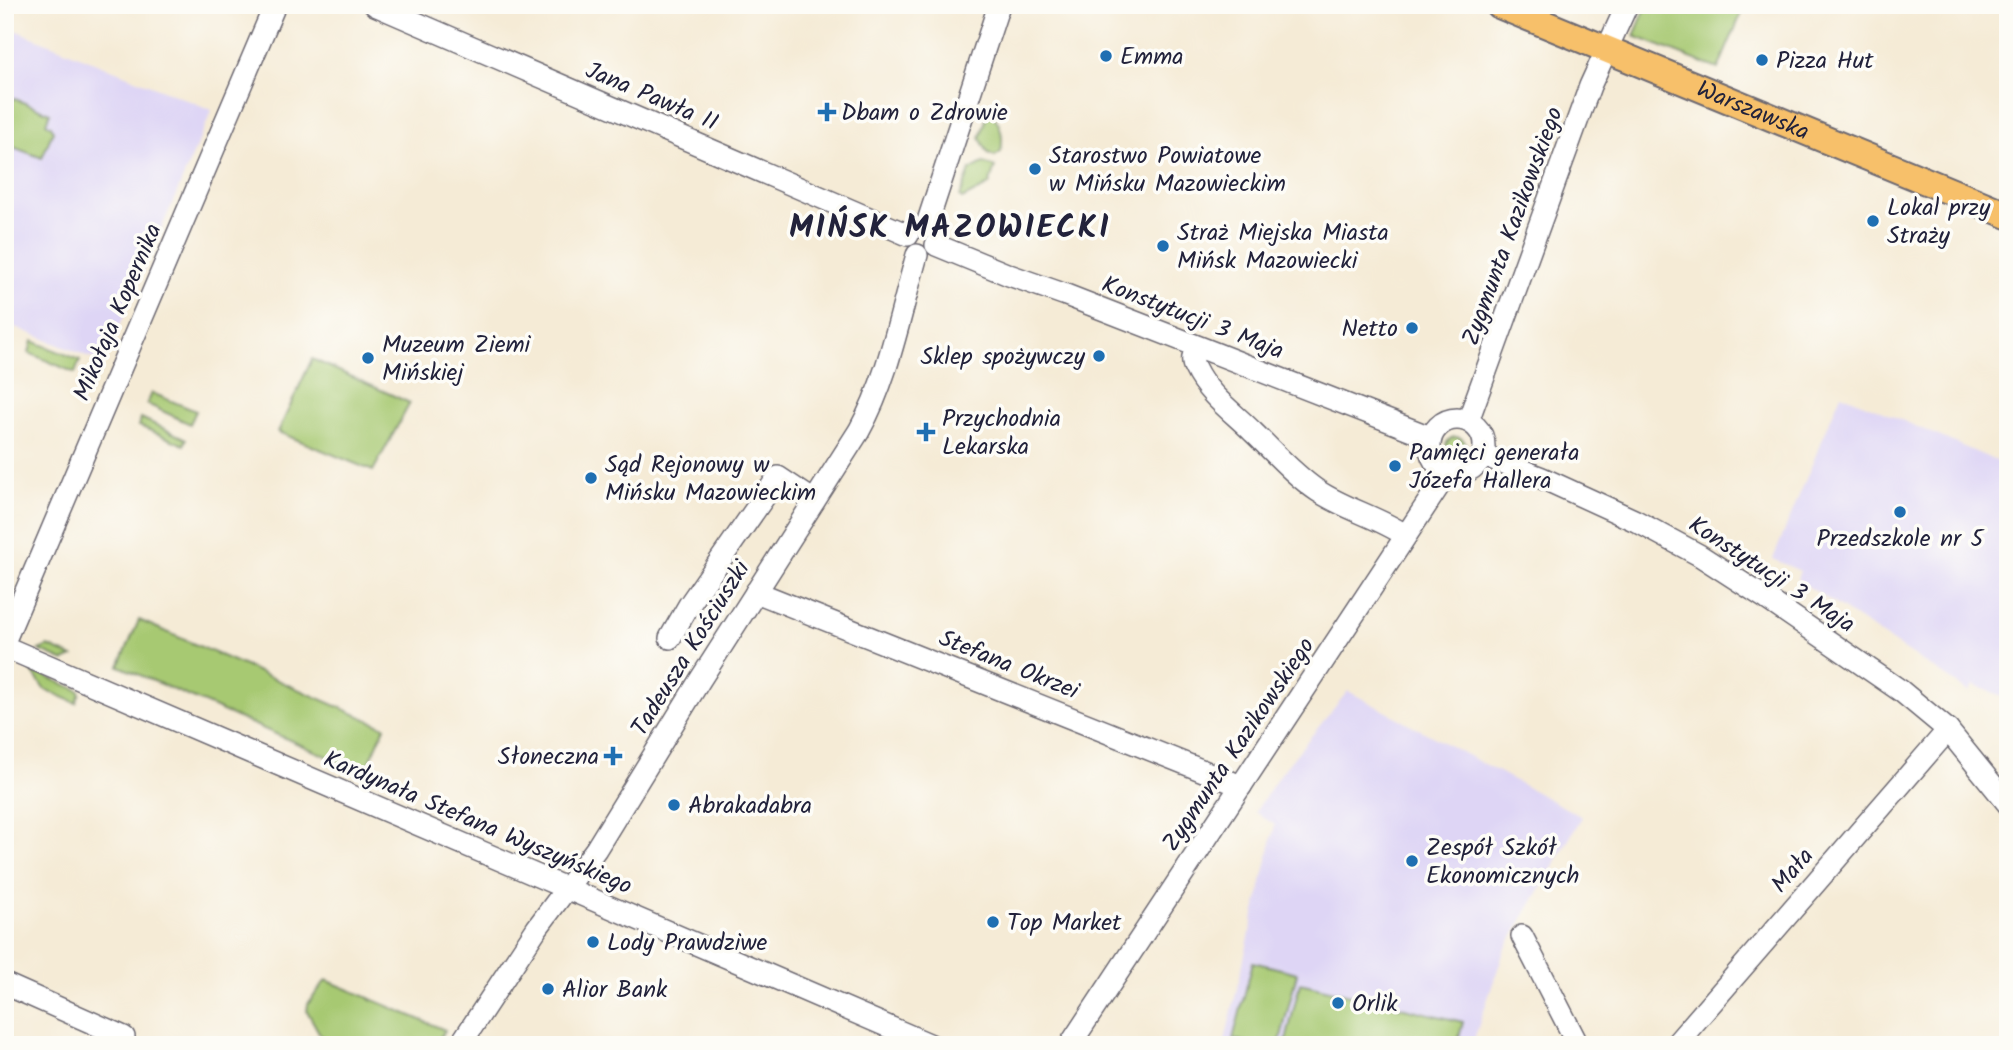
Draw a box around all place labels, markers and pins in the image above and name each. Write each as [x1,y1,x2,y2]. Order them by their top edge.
place label: Emma [1120,38,1184,77]
place label: Pizza Hut [1776,42,1874,81]
marker: Emma [1098,48,1114,64]
marker: Pizza Hut [1754,52,1770,68]
place label: Dbam o Zdrowie [841,94,1008,133]
marker: Dbam o Zdrowie [819,104,835,120]
place label: Starostwo Powiatowe w Mińsku Mazowieckim [1049,137,1286,204]
marker: Starostwo Powiatowe w Mińsku Mazowieckim [1027,161,1043,177]
place label: Lokal przy Straży [1887,189,1991,256]
marker: Lokal przy Straży [1865,213,1881,229]
place label: Straż Miejska Miasta Mińsk Mazowiecki [1177,214,1389,281]
marker: Straż Miejska Miasta Mińsk Mazowiecki [1155,238,1171,254]
place label: Netto [1342,310,1398,349]
marker: Netto [1404,320,1420,336]
place label: Muzeum Ziemi Mińskiej [382,326,532,393]
place label: Sklep spożywczy [920,338,1086,377]
marker: Sklep spożywczy [1091,348,1107,364]
marker: Muzeum Ziemi Mińskiej [360,350,376,366]
place label: Przychodnia Lekarska [942,400,1061,467]
marker: Przychodnia Lekarska [916,422,936,442]
place label: Pamięci generała Józefa Hallera [1409,434,1580,501]
place label: Sąd Rejonowy w Mińsku Mazowieckim [605,446,816,513]
marker: Pamięci generała Józefa Hallera [1387,458,1403,474]
marker: Sąd Rejonowy w Mińsku Mazowieckim [583,470,599,486]
marker: Przedszkole nr 5 [1892,504,1908,520]
place label: Przedszkole nr 5 [1817,520,1985,559]
place label: Słoneczna [498,738,599,777]
marker: Słoneczna [605,748,621,764]
place label: Abrakadabra [688,787,812,826]
marker: Abrakadabra [666,797,682,813]
place label: Zespół Szkół Ekonomicznych [1426,829,1579,896]
marker: Zespół Szkół Ekonomicznych [1404,853,1420,869]
place label: Top Market [1007,904,1122,943]
marker: Top Market [985,914,1001,930]
place label: Lody Prawdziwe [607,924,768,963]
marker: Lody Prawdziwe [585,934,601,950]
place label: Alior Bank [562,971,668,1010]
marker: Alior Bank [540,981,556,997]
place label: Orlik [1352,985,1398,1024]
marker: Orlik [1330,995,1346,1011]

